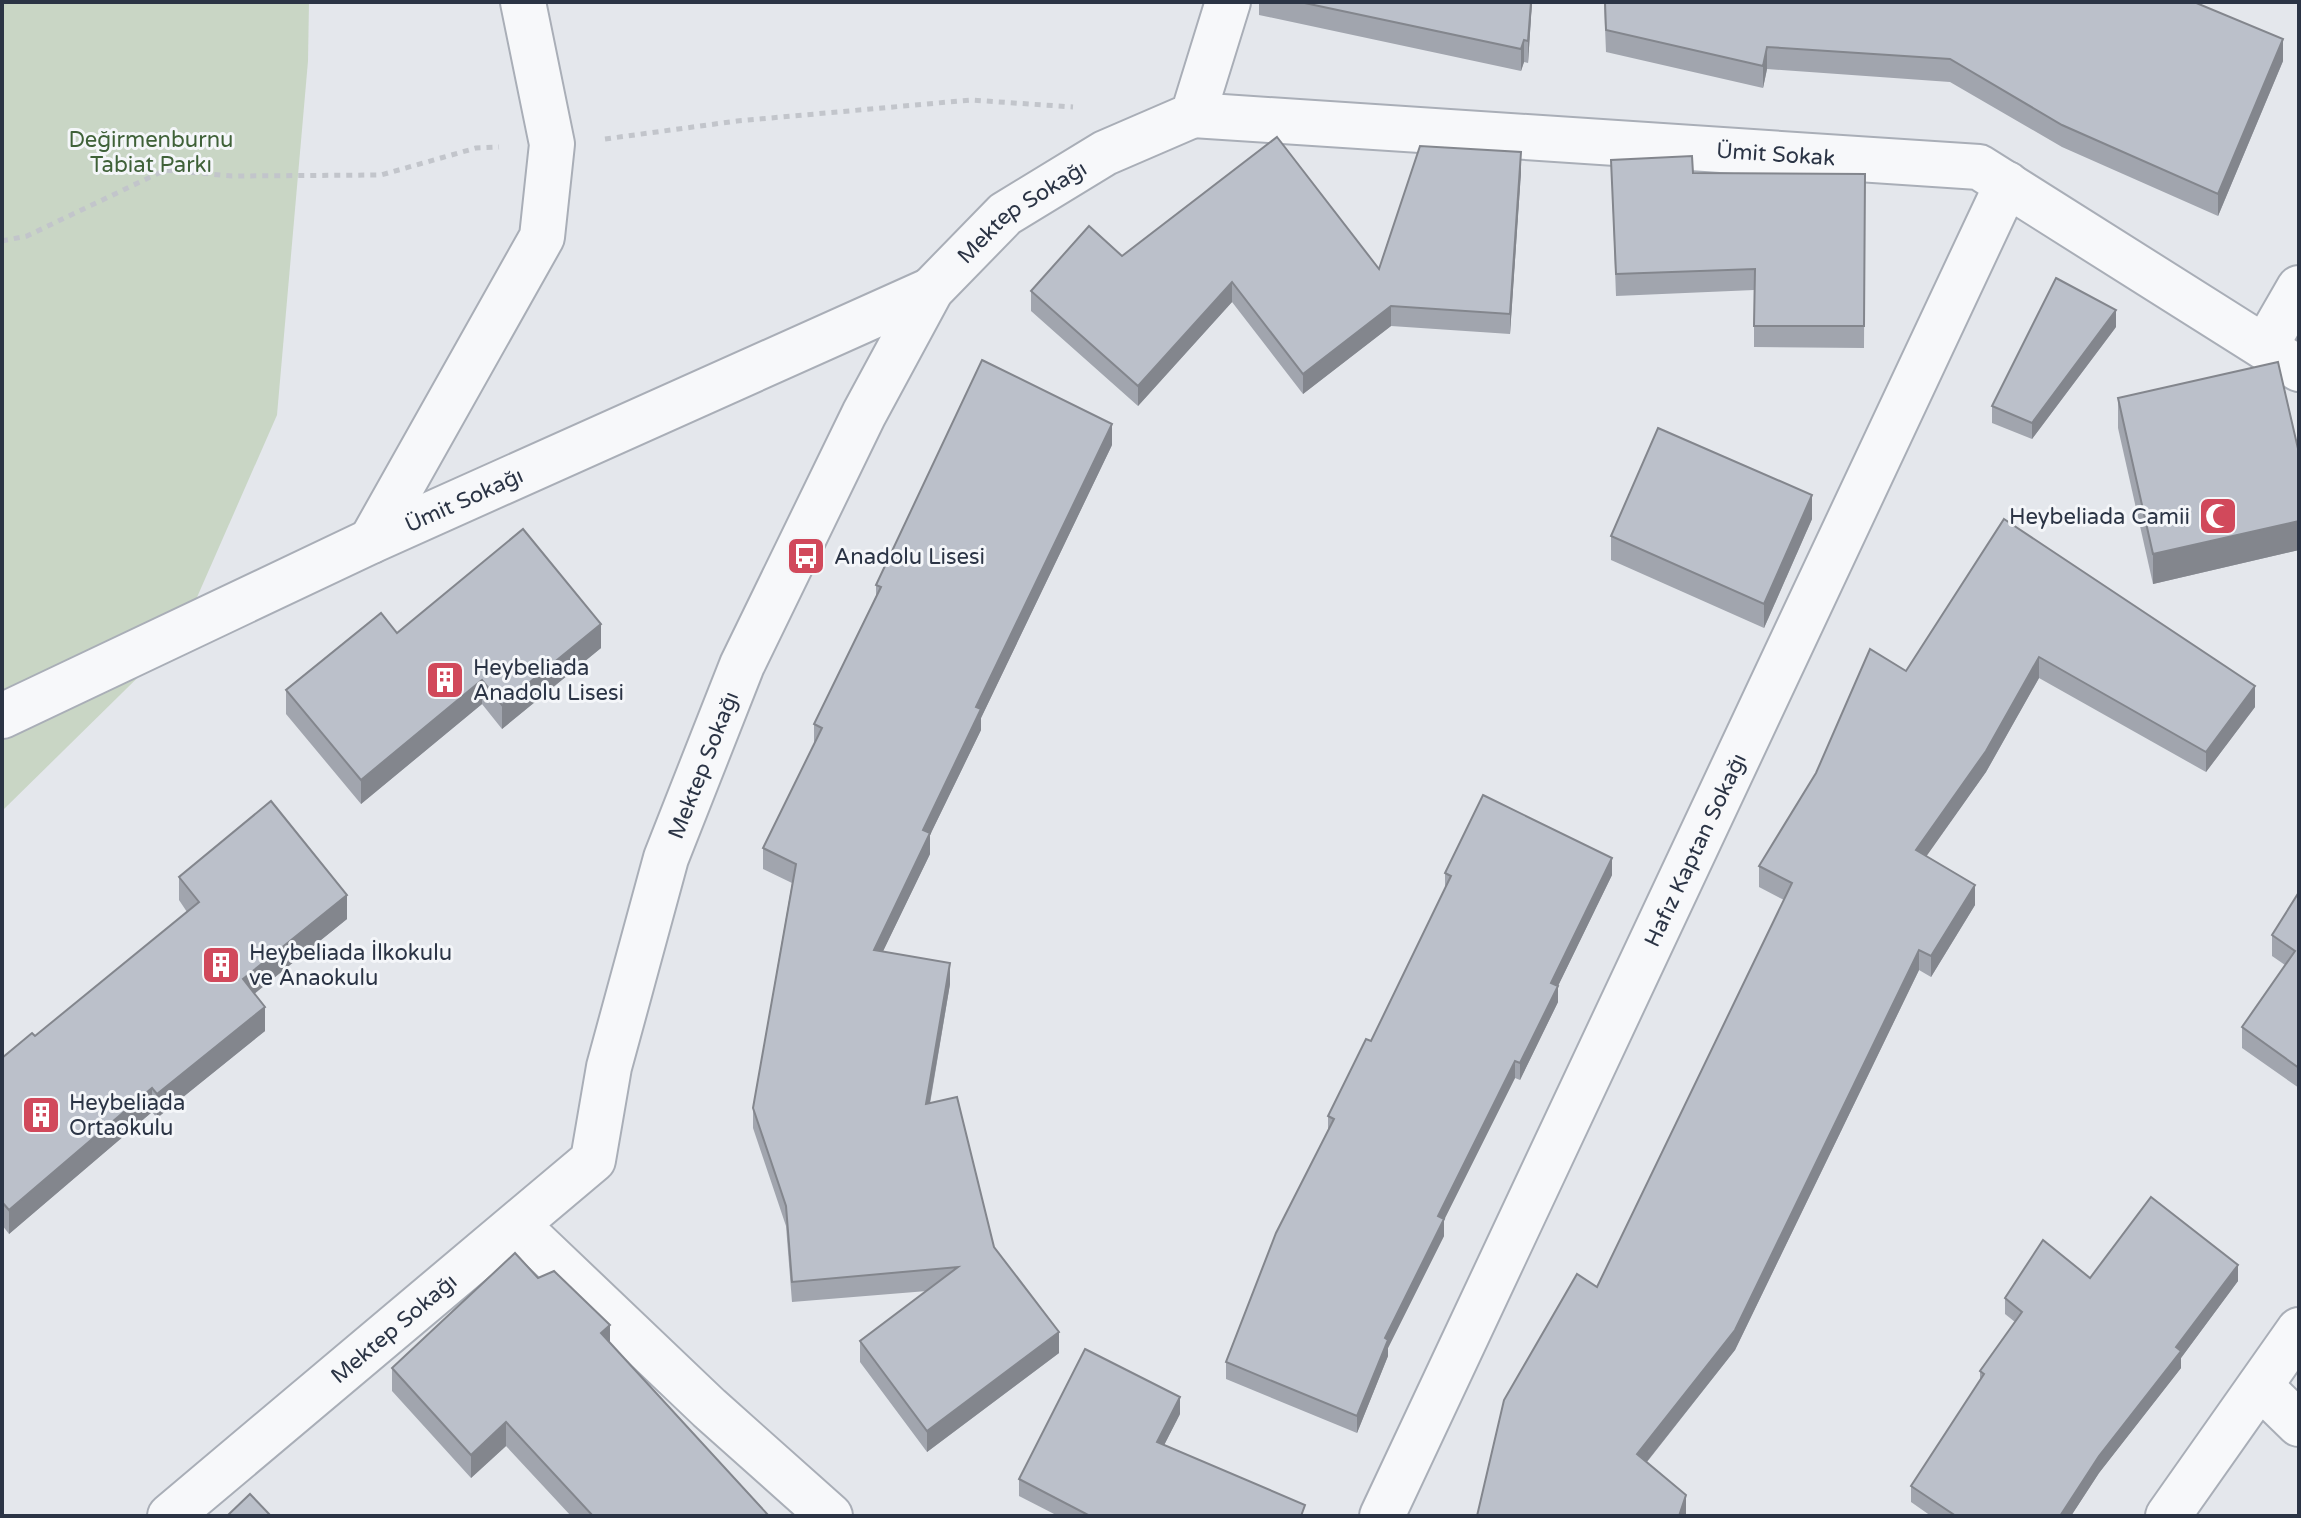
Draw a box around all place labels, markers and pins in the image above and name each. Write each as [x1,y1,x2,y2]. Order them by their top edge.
mosque icon: Heybeliada Camii [2197,495,2239,537]
place label: Heybeliada Camii [2009,504,2190,530]
bus stop icon: Anadolu Lisesi [785,535,827,577]
place label: Anadolu Lisesi [834,544,985,570]
place label: Heybeliada Anadolu Lisesi [473,655,624,706]
building icon: Heybeliada Anadolu Lisesi [424,659,466,701]
place label: Heybeliada İlkokulu ve Anaokulu [249,940,452,991]
building icon: Heybeliada İlkokulu ve Anaokulu [200,944,242,986]
place label: Heybeliada Ortaokulu [69,1090,185,1141]
building icon: Heybeliada Ortaokulu [20,1094,62,1136]

